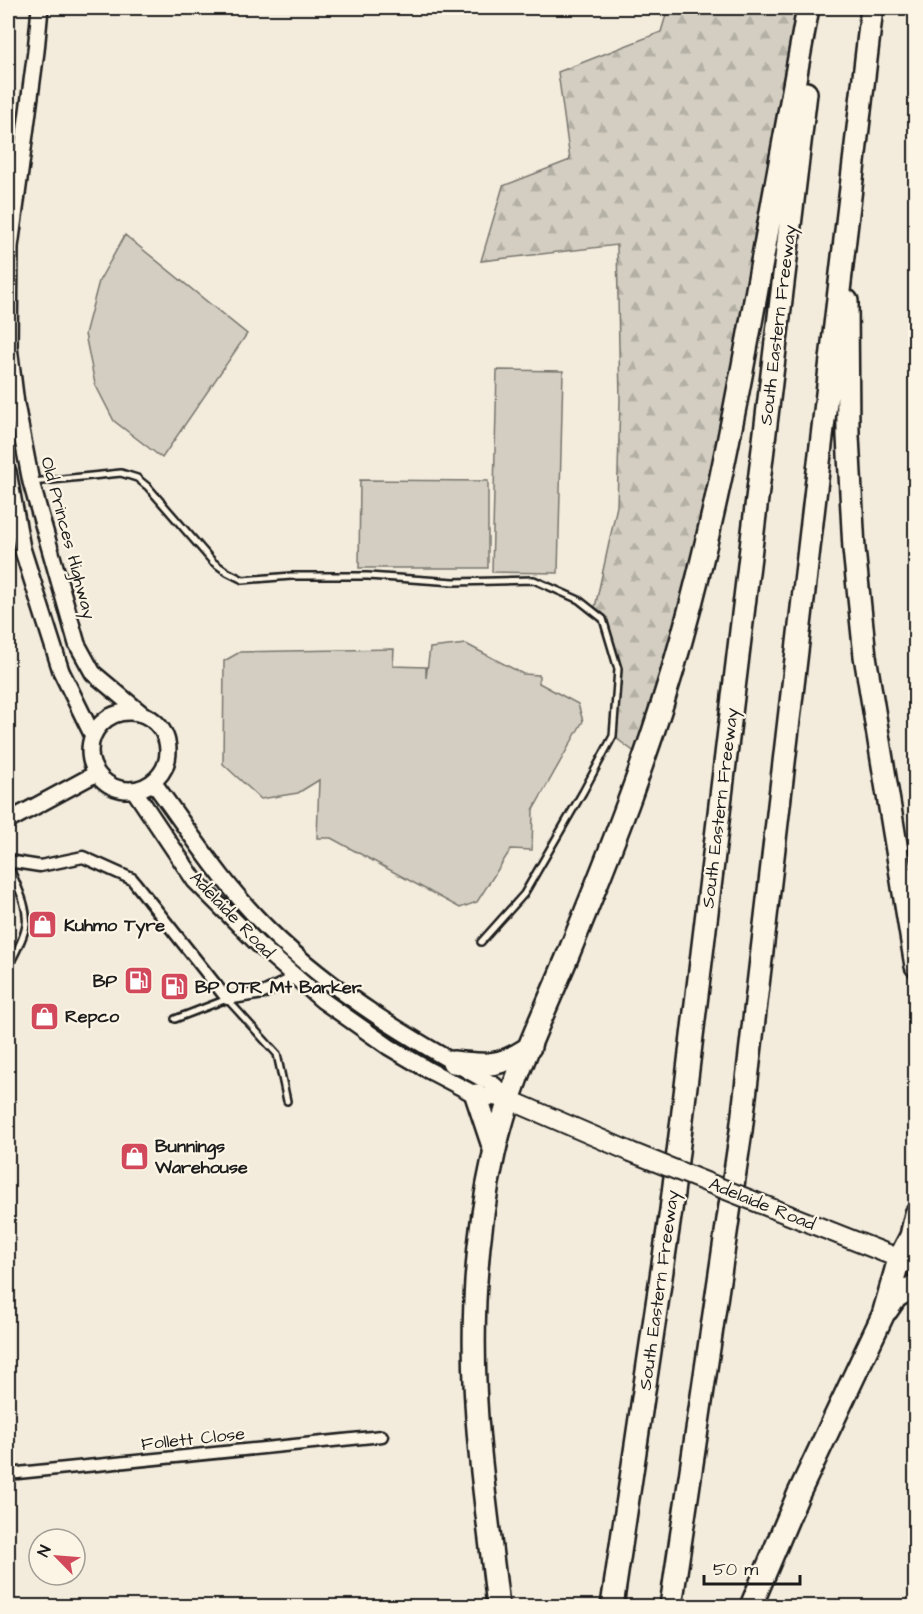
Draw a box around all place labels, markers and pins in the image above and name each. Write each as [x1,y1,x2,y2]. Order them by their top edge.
shop icon: Kuhmo Tyre [27,909,59,941]
place label: Kuhmo Tyre [64,913,165,939]
fuel station icon: BP [122,965,154,997]
place label: BP [93,969,118,994]
fuel station icon: BP OTR Mt Barker [158,971,190,1003]
place label: BP OTR Mt Barker [195,975,362,1000]
shop icon: Repco [28,1000,60,1032]
place label: Repco [65,1004,120,1029]
place label: Bunnings Warehouse [154,1134,248,1180]
shop icon: Bunnings Warehouse [118,1140,150,1172]

